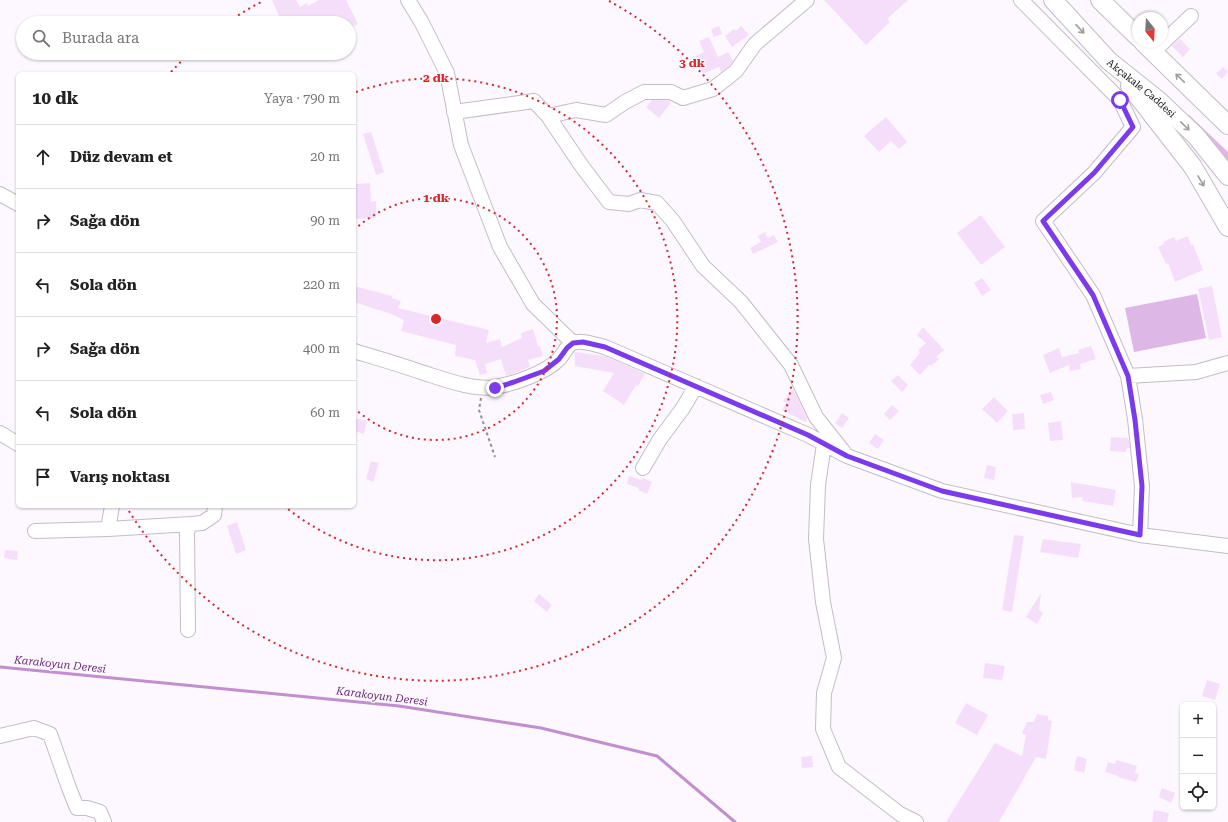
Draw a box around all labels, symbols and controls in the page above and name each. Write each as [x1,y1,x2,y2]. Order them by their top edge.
north arrow [1132,12,1168,48]
search box [16,16,356,60]
one-way arrow [1075,24,1085,34]
icon: search [30,27,52,49]
text: Burada ara [62,29,139,47]
text: 3 dk [679,56,706,70]
street label: Akçakale Caddesi [1105,57,1178,120]
text: 2 dk [423,71,450,85]
one-way arrow [1175,73,1185,83]
text: 10 dk [32,88,78,108]
text: Yaya · 790 m [264,91,340,106]
route start [1111,91,1129,109]
one-way arrow [1180,122,1190,131]
icon: ahead [32,146,54,168]
text: Düz devam et [70,148,173,166]
text: 20 m [310,149,340,164]
one-way arrow [1197,175,1205,187]
text: 1 dk [423,191,450,205]
icon: right [32,210,54,232]
text: Sağa dön [70,212,140,230]
text: 90 m [310,213,340,228]
icon: left [32,274,54,296]
text: Sola dön [70,276,137,294]
text: 220 m [303,277,340,292]
centre of rings [429,312,443,326]
icon: right [32,338,54,360]
text: Sağa dön [70,340,140,358]
text: 400 m [303,341,340,356]
route end [486,379,504,397]
icon: left [32,402,54,424]
text: Sola dön [70,404,137,422]
text: 60 m [310,405,340,420]
icon: arrive [32,466,54,488]
text: Varış noktası [70,468,170,486]
water label: Karakoyun Deresi [12,653,107,676]
water label: Karakoyun Deresi [334,684,429,709]
map controls [1180,702,1216,810]
button: + [1180,702,1216,738]
button: − [1180,738,1216,774]
button: locate [1180,774,1216,810]

